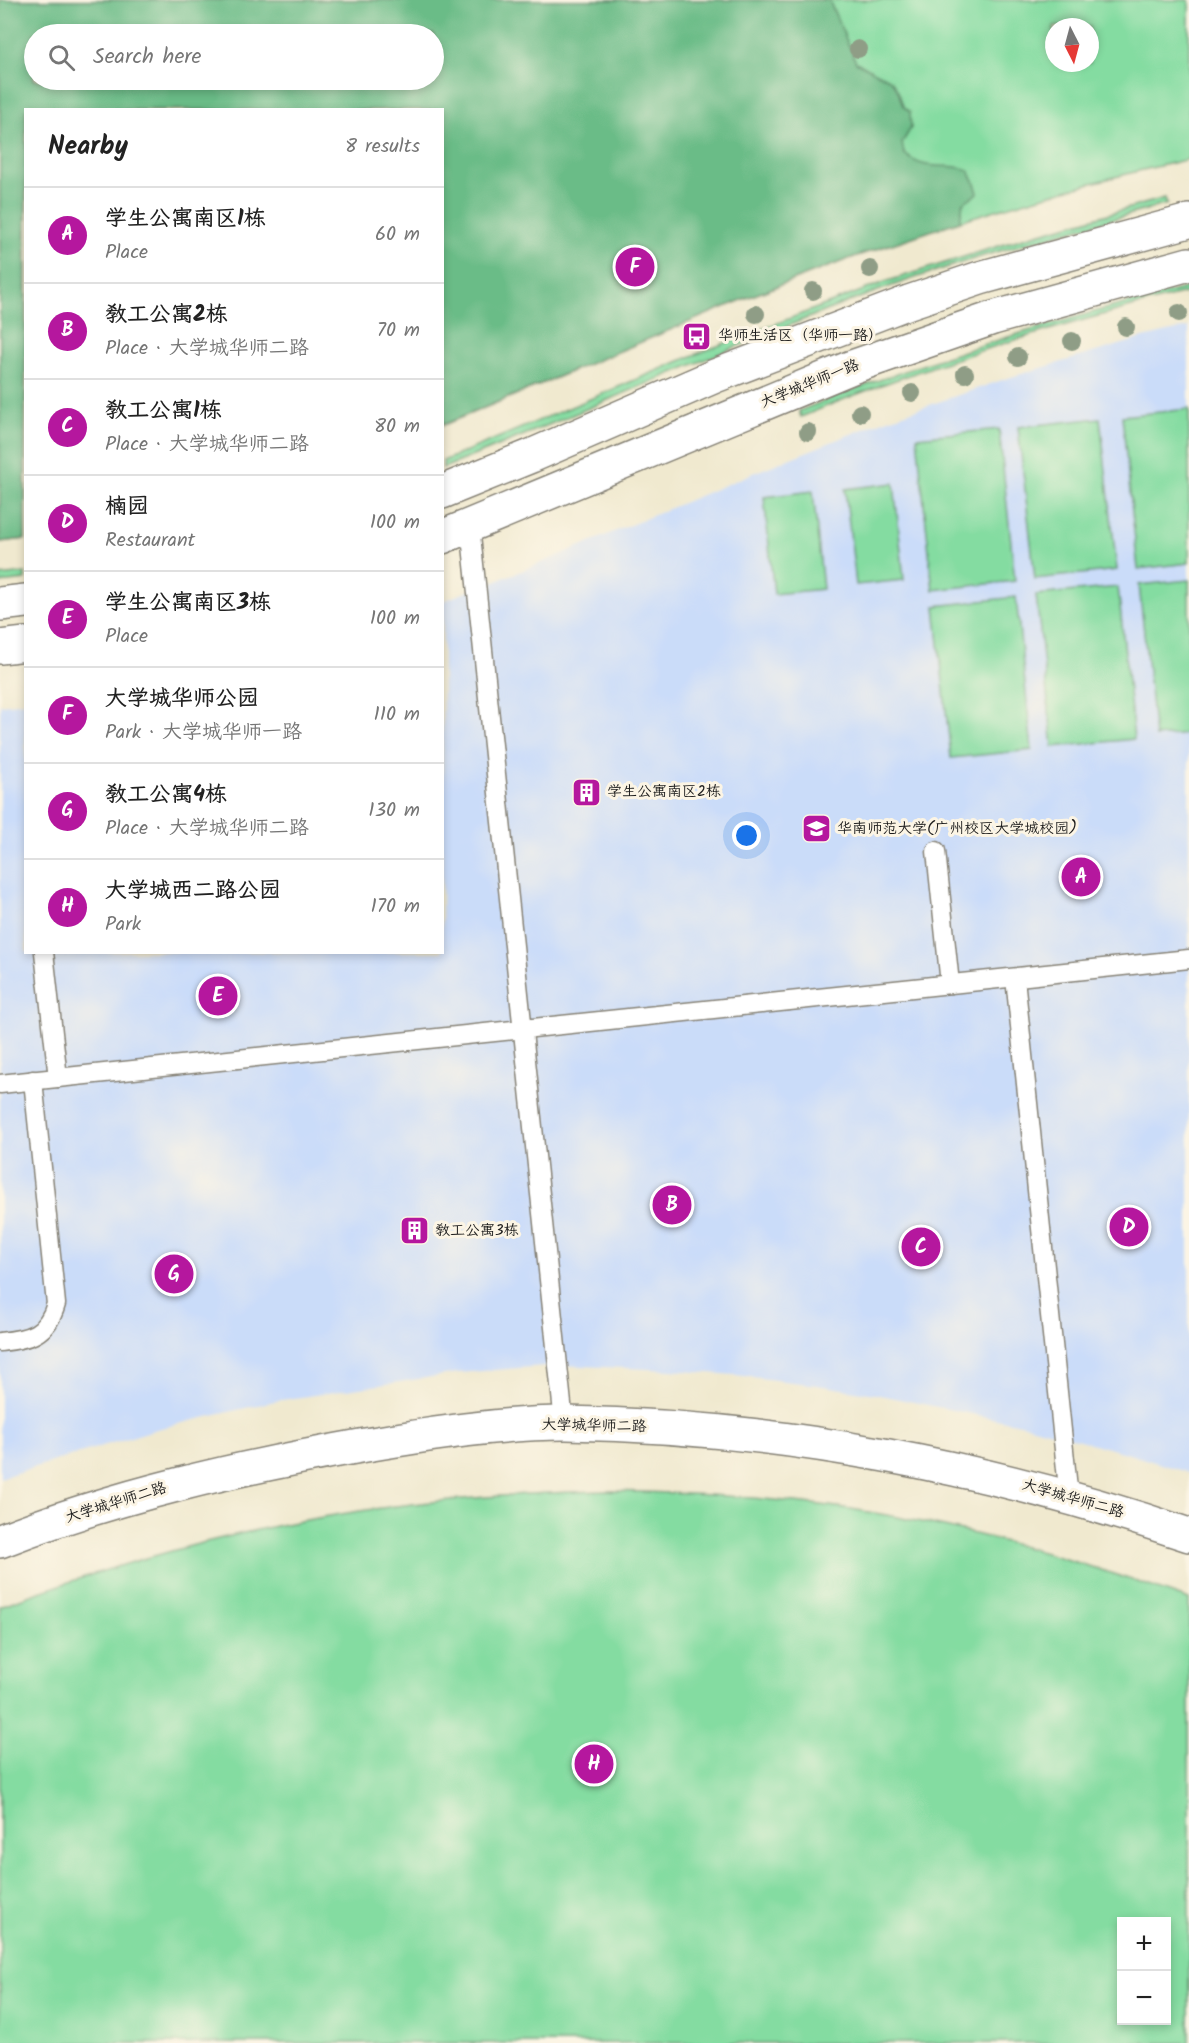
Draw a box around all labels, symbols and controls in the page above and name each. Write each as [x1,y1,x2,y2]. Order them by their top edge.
north arrow [1045,18,1099,72]
search box [24,24,444,90]
text: Search here [93,40,201,75]
icon: search [45,41,78,74]
text: Nearby [48,126,128,168]
text: 8 results [345,131,420,163]
text: 学生公寓南区1栋 [105,202,266,237]
text: A [61,219,74,251]
text: 60 m [375,219,420,251]
text: Place [105,237,148,269]
pin: F [616,244,654,290]
text: 教工公寓2栋 [105,298,228,333]
text: B [61,315,74,347]
text: 70 m [377,315,420,347]
bus stop icon: 华师生活区（华师一路） [681,320,713,352]
place label: 华师生活区（华师一路） [718,324,883,348]
text: Place · 大学城华师二路 [105,333,309,365]
street label: 大学城华师一路 [757,353,863,415]
text: 教工公寓1栋 [105,394,222,429]
text: C [61,411,74,443]
text: 80 m [374,411,420,443]
text: Place · 大学城华师二路 [105,429,309,461]
text: 楠园 [105,490,149,525]
text: D [61,507,74,539]
text: 100 m [370,507,420,539]
text: Restaurant [105,525,195,557]
text: 学生公寓南区3栋 [105,586,271,621]
text: E [62,603,73,635]
text: 100 m [370,603,420,635]
text: Place [105,621,148,653]
text: 大学城华师公园 [105,682,259,717]
text: F [62,699,73,731]
text: 110 m [374,699,420,731]
text: Park · 大学城华师一路 [105,717,302,749]
building icon: 学生公寓南区2栋 [570,776,602,808]
text: 教工公寓4栋 [105,778,227,813]
place label: 学生公寓南区2栋 [607,780,721,804]
text: G [62,795,73,827]
text: 130 m [368,795,420,827]
text: Place · 大学城华师二路 [105,813,309,845]
school or university icon: 华南师范大学(广州校区大学城校园) [800,813,832,845]
place label: 华南师范大学(广州校区大学城校园) [837,817,1077,841]
your location [732,821,761,850]
pin: A [1062,854,1100,900]
text: 大学城西二路公园 [105,874,281,909]
text: H [61,891,74,923]
text: 170 m [371,891,420,923]
text: Park [105,909,141,941]
pin: E [198,974,238,1018]
pin: B [652,1182,692,1228]
pin: D [1110,1204,1148,1250]
building icon: 教工公寓3栋 [398,1215,430,1247]
place label: 教工公寓3栋 [435,1219,519,1243]
pin: C [902,1224,940,1270]
pin: G [154,1252,194,1296]
street label: 大学城华师二路 [541,1413,647,1439]
street label: 大学城华师二路 [1019,1473,1127,1525]
street label: 大学城华师二路 [62,1476,170,1530]
pin: H [574,1742,614,1786]
map controls [1117,1917,1171,2025]
button: + [1117,1917,1171,1971]
button: − [1117,1971,1171,2025]

